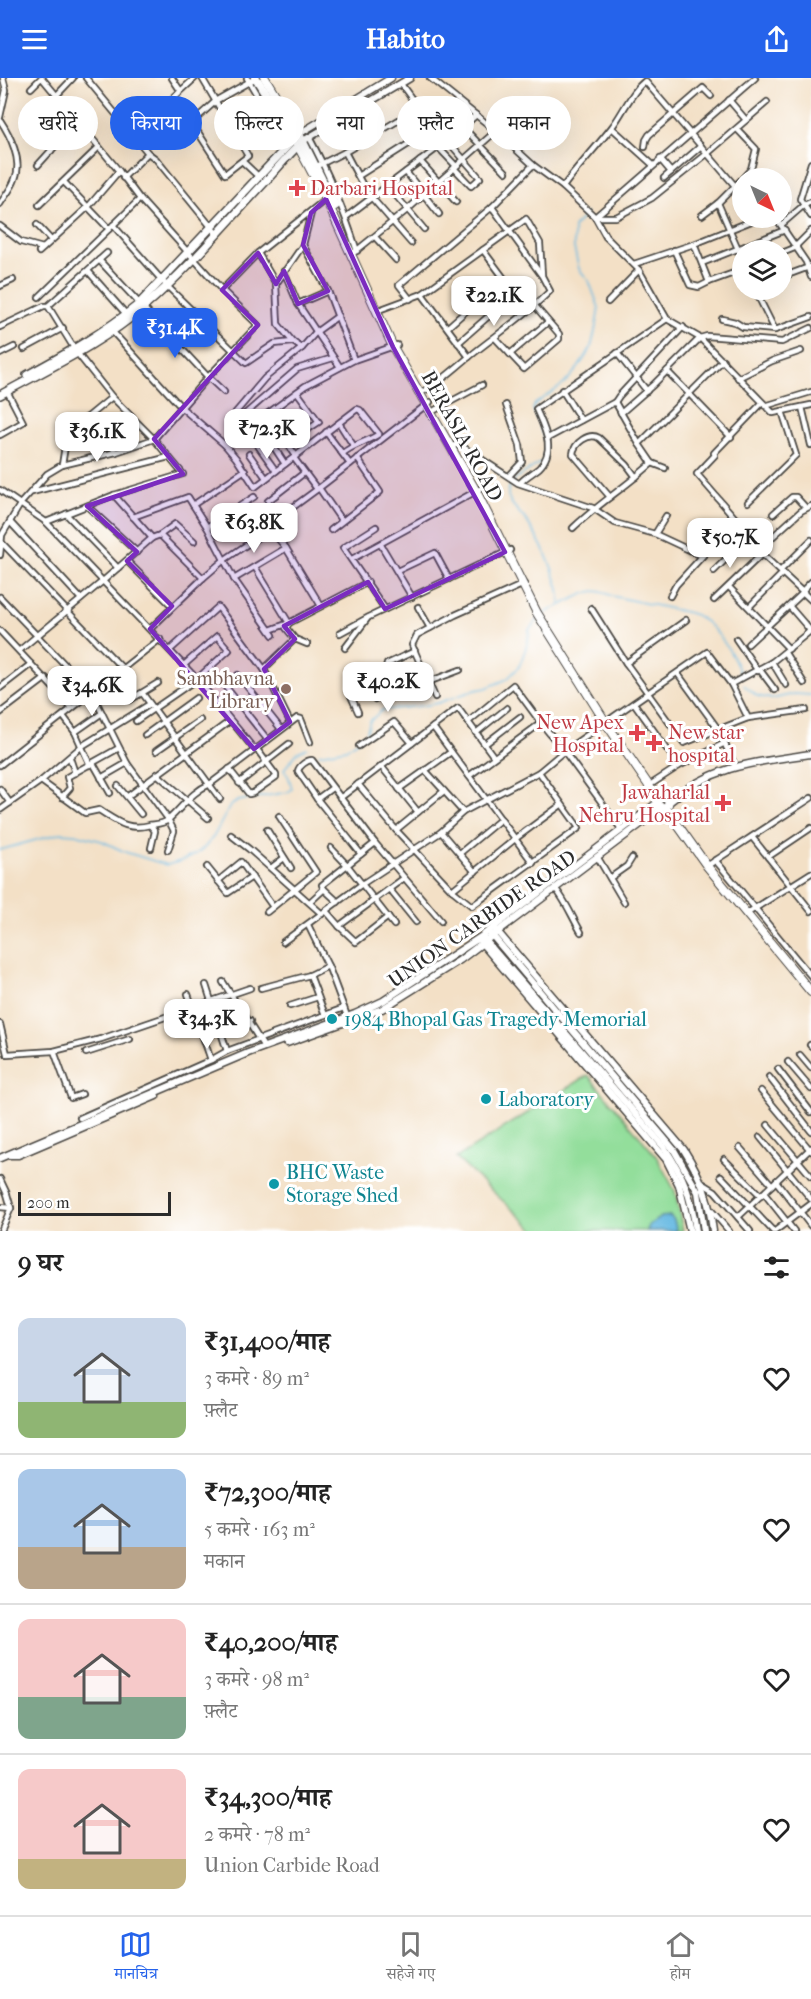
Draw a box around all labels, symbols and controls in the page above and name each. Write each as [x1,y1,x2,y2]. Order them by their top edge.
icon: menu [18,23,51,56]
text: Habito [366,23,445,55]
icon: share [760,23,793,56]
chip: खरीदें [18,96,98,150]
chip: किराया [110,96,202,150]
chip: फ़िल्टर [214,96,304,150]
chip: नया [316,96,385,150]
chip: फ़्लैट [397,96,474,150]
chip: मकान [486,96,571,150]
north arrow [732,168,792,228]
map controls [732,168,792,300]
place label: Darbari Hospital [310,177,453,200]
marker: Darbari Hospital [288,179,306,197]
button: layers [732,240,792,300]
pin: ₹22.1K [445,276,543,327]
text: ₹22.1K [465,284,523,307]
pin: ₹31.4K [126,308,224,359]
text: ₹31.4K [146,316,204,339]
street label: BERASIA ROAD [417,367,507,505]
pin: ₹72.3K [218,409,316,460]
pin: ₹36.1K [48,412,146,463]
text: ₹72.3K [238,417,296,440]
text: ₹36.1K [69,420,125,443]
pin: ₹63.8K [205,503,303,554]
text: ₹63.8K [225,511,283,534]
pin: ₹50.7K [681,518,779,569]
text: ₹50.7K [701,526,759,549]
pin: ₹40.2K [339,662,437,713]
pin: ₹34.6K [43,666,141,717]
place label: Sambhavna Library [177,667,275,713]
text: ₹40.2K [357,670,419,693]
text: ₹34.6K [61,674,123,697]
marker: Sambhavna Library [279,682,293,696]
place label: New Apex Hospital [536,711,625,757]
place label: New star hospital [668,721,744,767]
marker: New Apex Hospital [628,724,646,742]
marker: New star hospital [645,734,663,752]
place label: Jawaharlal Nehru Hospital [578,781,710,827]
marker: Jawaharlal Nehru Hospital [714,794,732,812]
street label: UNION CARBIDE ROAD [384,845,580,993]
pin: ₹34.3K [158,999,256,1050]
text: ₹34.3K [178,1007,236,1030]
place label: 1984 Bhopal Gas Tragedy Memorial [344,1008,647,1031]
marker: 1984 Bhopal Gas Tragedy Memorial [325,1012,339,1026]
place label: Laboratory [498,1088,595,1111]
marker: Laboratory [479,1092,493,1106]
place label: BHC Waste Storage Shed [286,1161,399,1207]
marker: BHC Waste Storage Shed [267,1177,281,1191]
scale bar [18,1189,171,1216]
text: 200 m [27,1193,70,1212]
text: 9 घर [18,1247,63,1278]
icon: filters [760,1251,793,1284]
text: ₹31,400/माह [204,1326,330,1357]
icon: home [66,1342,138,1414]
icon: heart [760,1362,793,1395]
text: 3 कमरे · 89 m² [204,1367,309,1390]
text: फ़्लैट [204,1399,237,1422]
text: ₹72,300/माह [204,1477,331,1508]
icon: home [66,1493,138,1565]
icon: heart [760,1513,793,1546]
text: 5 कमरे · 163 m² [204,1518,315,1541]
text: मकान [204,1550,245,1573]
text: ₹40,200/माह [204,1627,337,1658]
icon: home [66,1643,138,1715]
icon: heart [760,1663,793,1696]
text: 3 कमरे · 98 m² [204,1668,309,1691]
text: फ़्लैट [204,1700,237,1723]
text: ₹34,300/माह [204,1782,331,1813]
icon: home [66,1793,138,1865]
icon: heart [760,1813,793,1846]
text: 2 कमरे · 78 m² [204,1823,310,1846]
text: Union Carbide Road [204,1854,380,1877]
tab: मानचित्र [114,1928,158,1989]
tab: सहेजे गए [386,1928,435,1989]
tab: होम [664,1928,697,1989]

